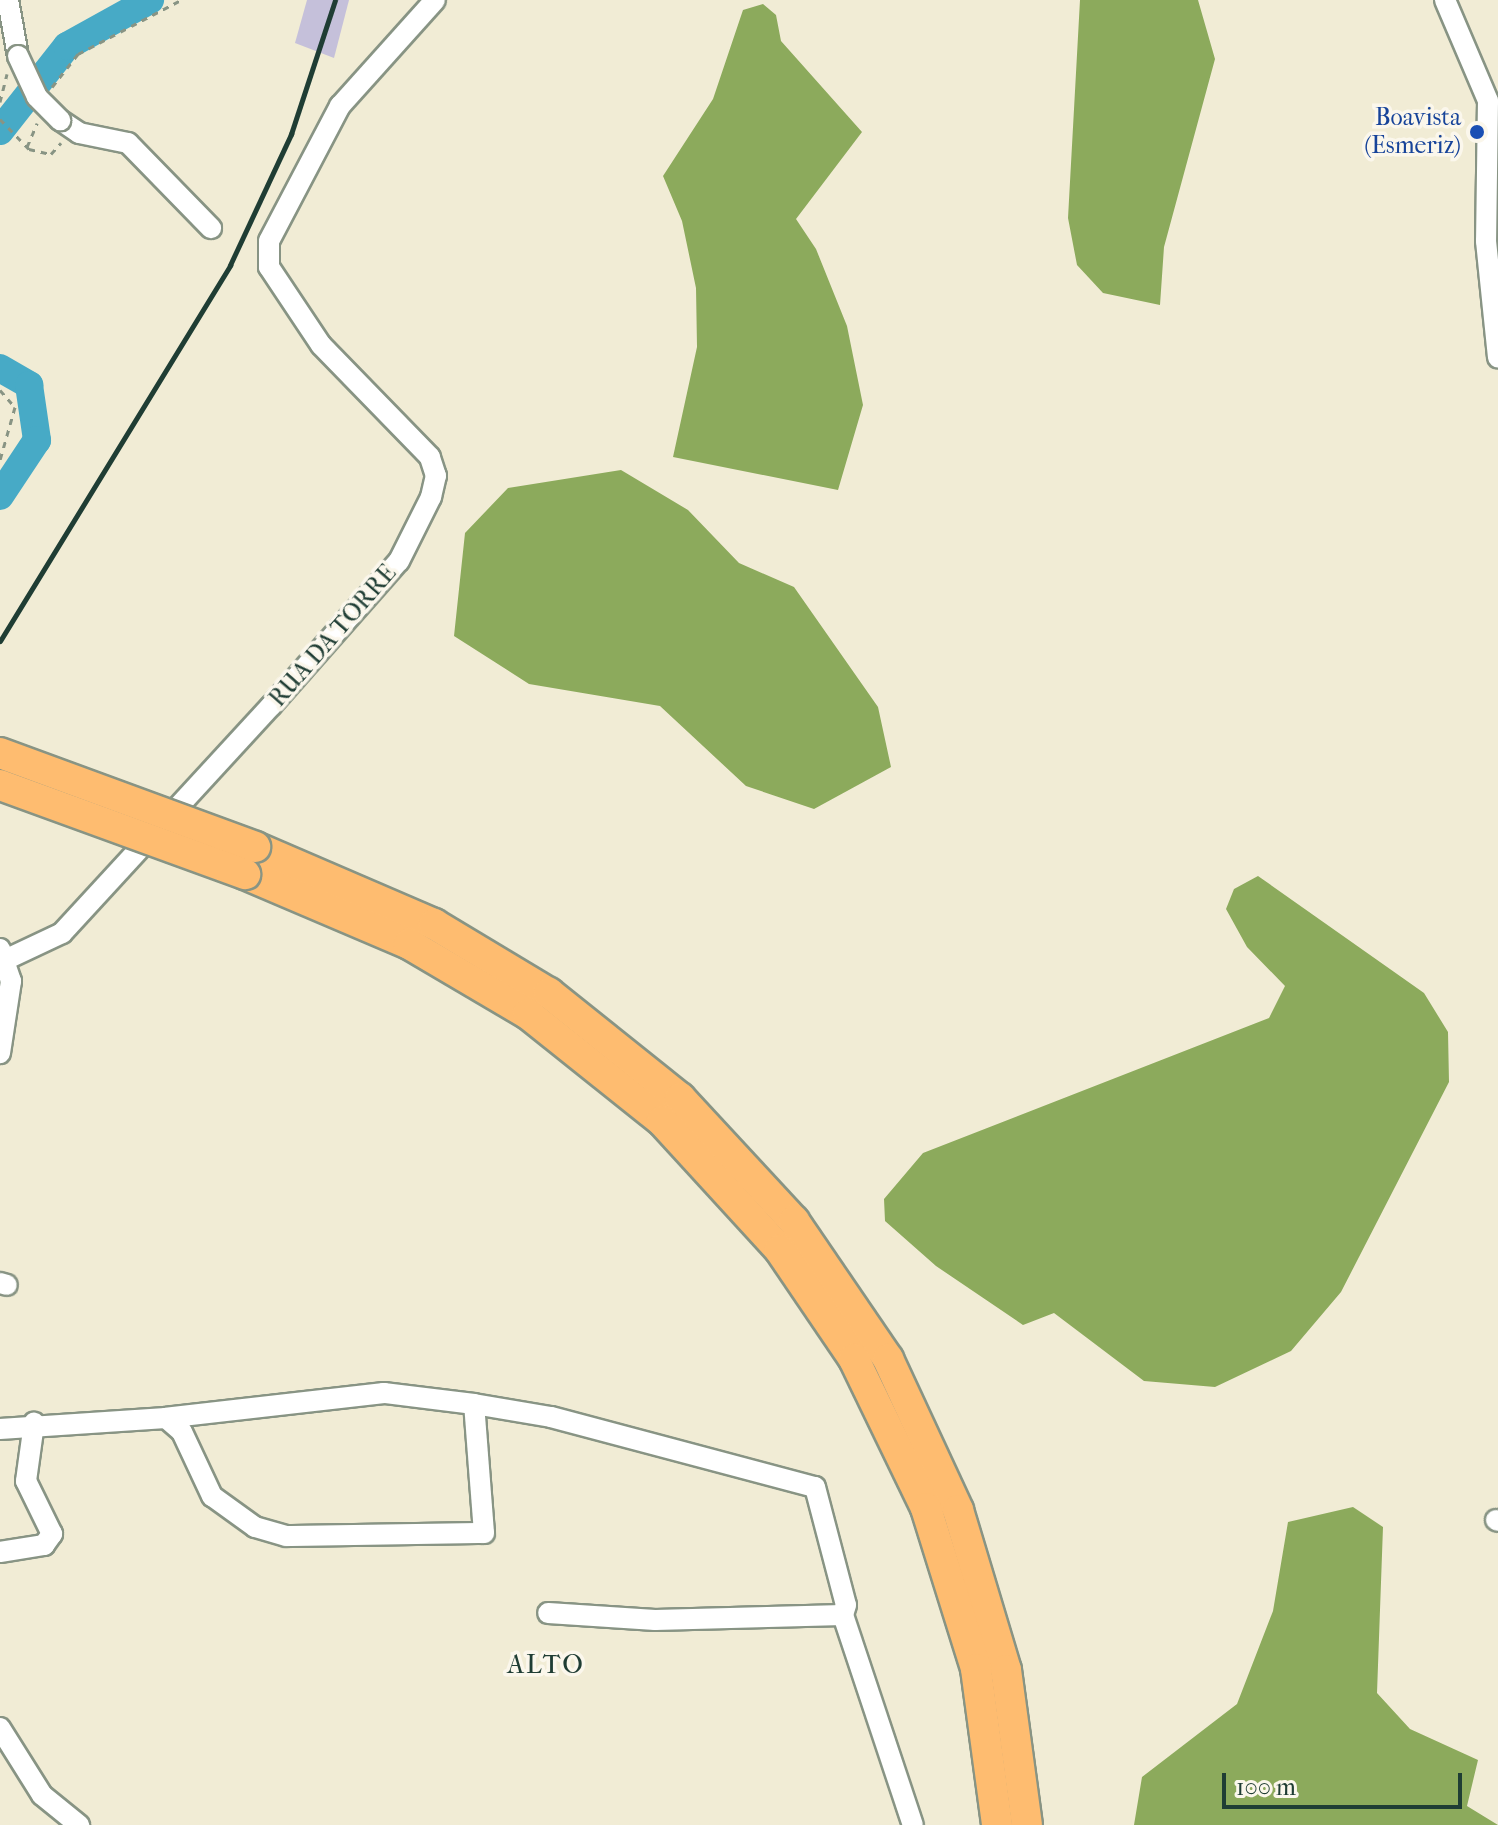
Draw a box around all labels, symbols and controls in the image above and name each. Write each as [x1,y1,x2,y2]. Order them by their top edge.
place label: Boavista (Esmeriz) [1364,104,1461,160]
marker: Boavista (Esmeriz) [1468,123,1486,141]
street label: RUA DA TORRE [263,559,403,713]
district label: ALTO [507,1649,585,1681]
scale bar [1226,1757,1466,1807]
text: 100 m [1236,1773,1296,1801]

